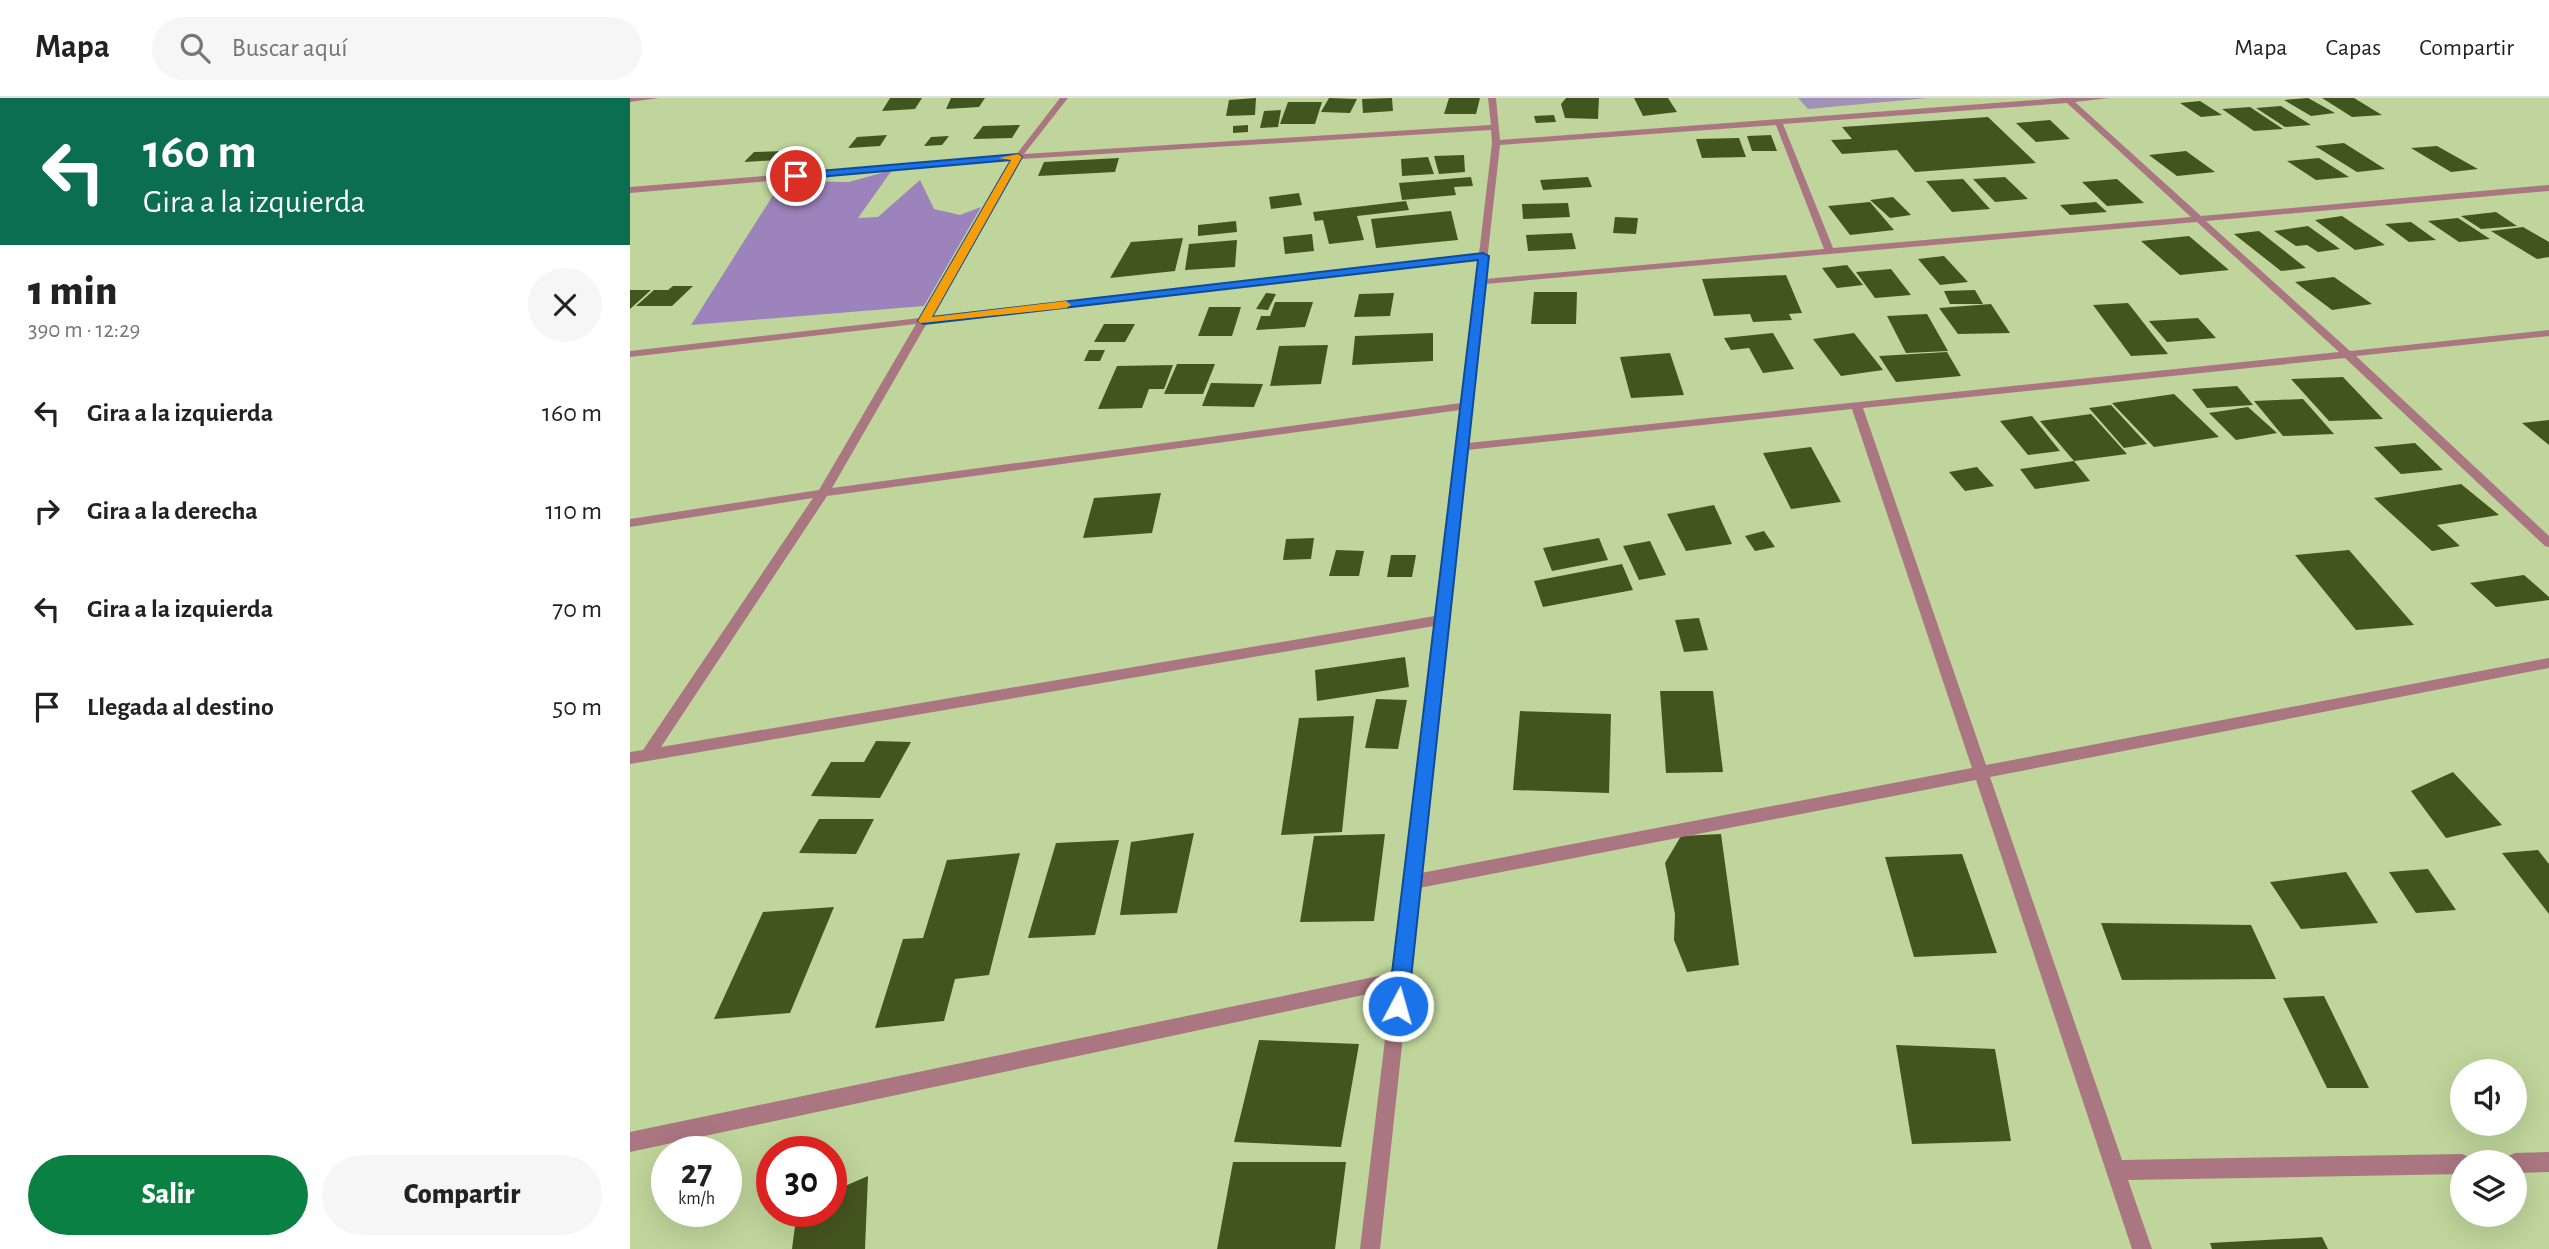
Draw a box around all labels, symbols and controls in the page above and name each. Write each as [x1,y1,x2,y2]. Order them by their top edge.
search box [152,17,642,80]
icon: search [176,29,214,67]
text: Mapa [35,31,110,64]
text: Buscar aquí [232,35,348,61]
text: Mapa [2234,36,2287,60]
text: Capas [2325,36,2381,60]
text: Compartir [2419,36,2514,60]
icon: left [28,126,119,217]
text: 160 m [143,128,257,177]
pin [766,146,826,206]
icon: arrive [777,157,815,195]
text: Gira a la izquierda [143,186,365,218]
button: close [528,268,602,342]
text: 1 min [28,270,117,312]
text: 390 m · 12:29 [28,319,140,342]
icon: left [28,394,66,432]
text: Gira a la izquierda [87,400,273,426]
text: 160 m [542,400,602,426]
icon: right [28,492,66,530]
text: Gira a la derecha [87,498,258,524]
text: 110 m [545,498,602,524]
icon: left [28,590,66,628]
text: Gira a la izquierda [87,596,273,622]
text: 70 m [552,596,602,622]
icon: arrive [28,688,66,726]
text: Llegada al destino [87,694,274,720]
text: 50 m [552,694,602,720]
position arrow [1361,969,1435,1043]
map controls [2450,1059,2527,1227]
button: sound [2450,1059,2527,1136]
speed limit sign: 30 [756,1136,847,1227]
button: layers [2450,1150,2527,1227]
button: Salir [28,1155,308,1235]
button: Compartir [322,1155,602,1235]
text: 27 [681,1155,712,1190]
text: km/h [678,1190,715,1208]

